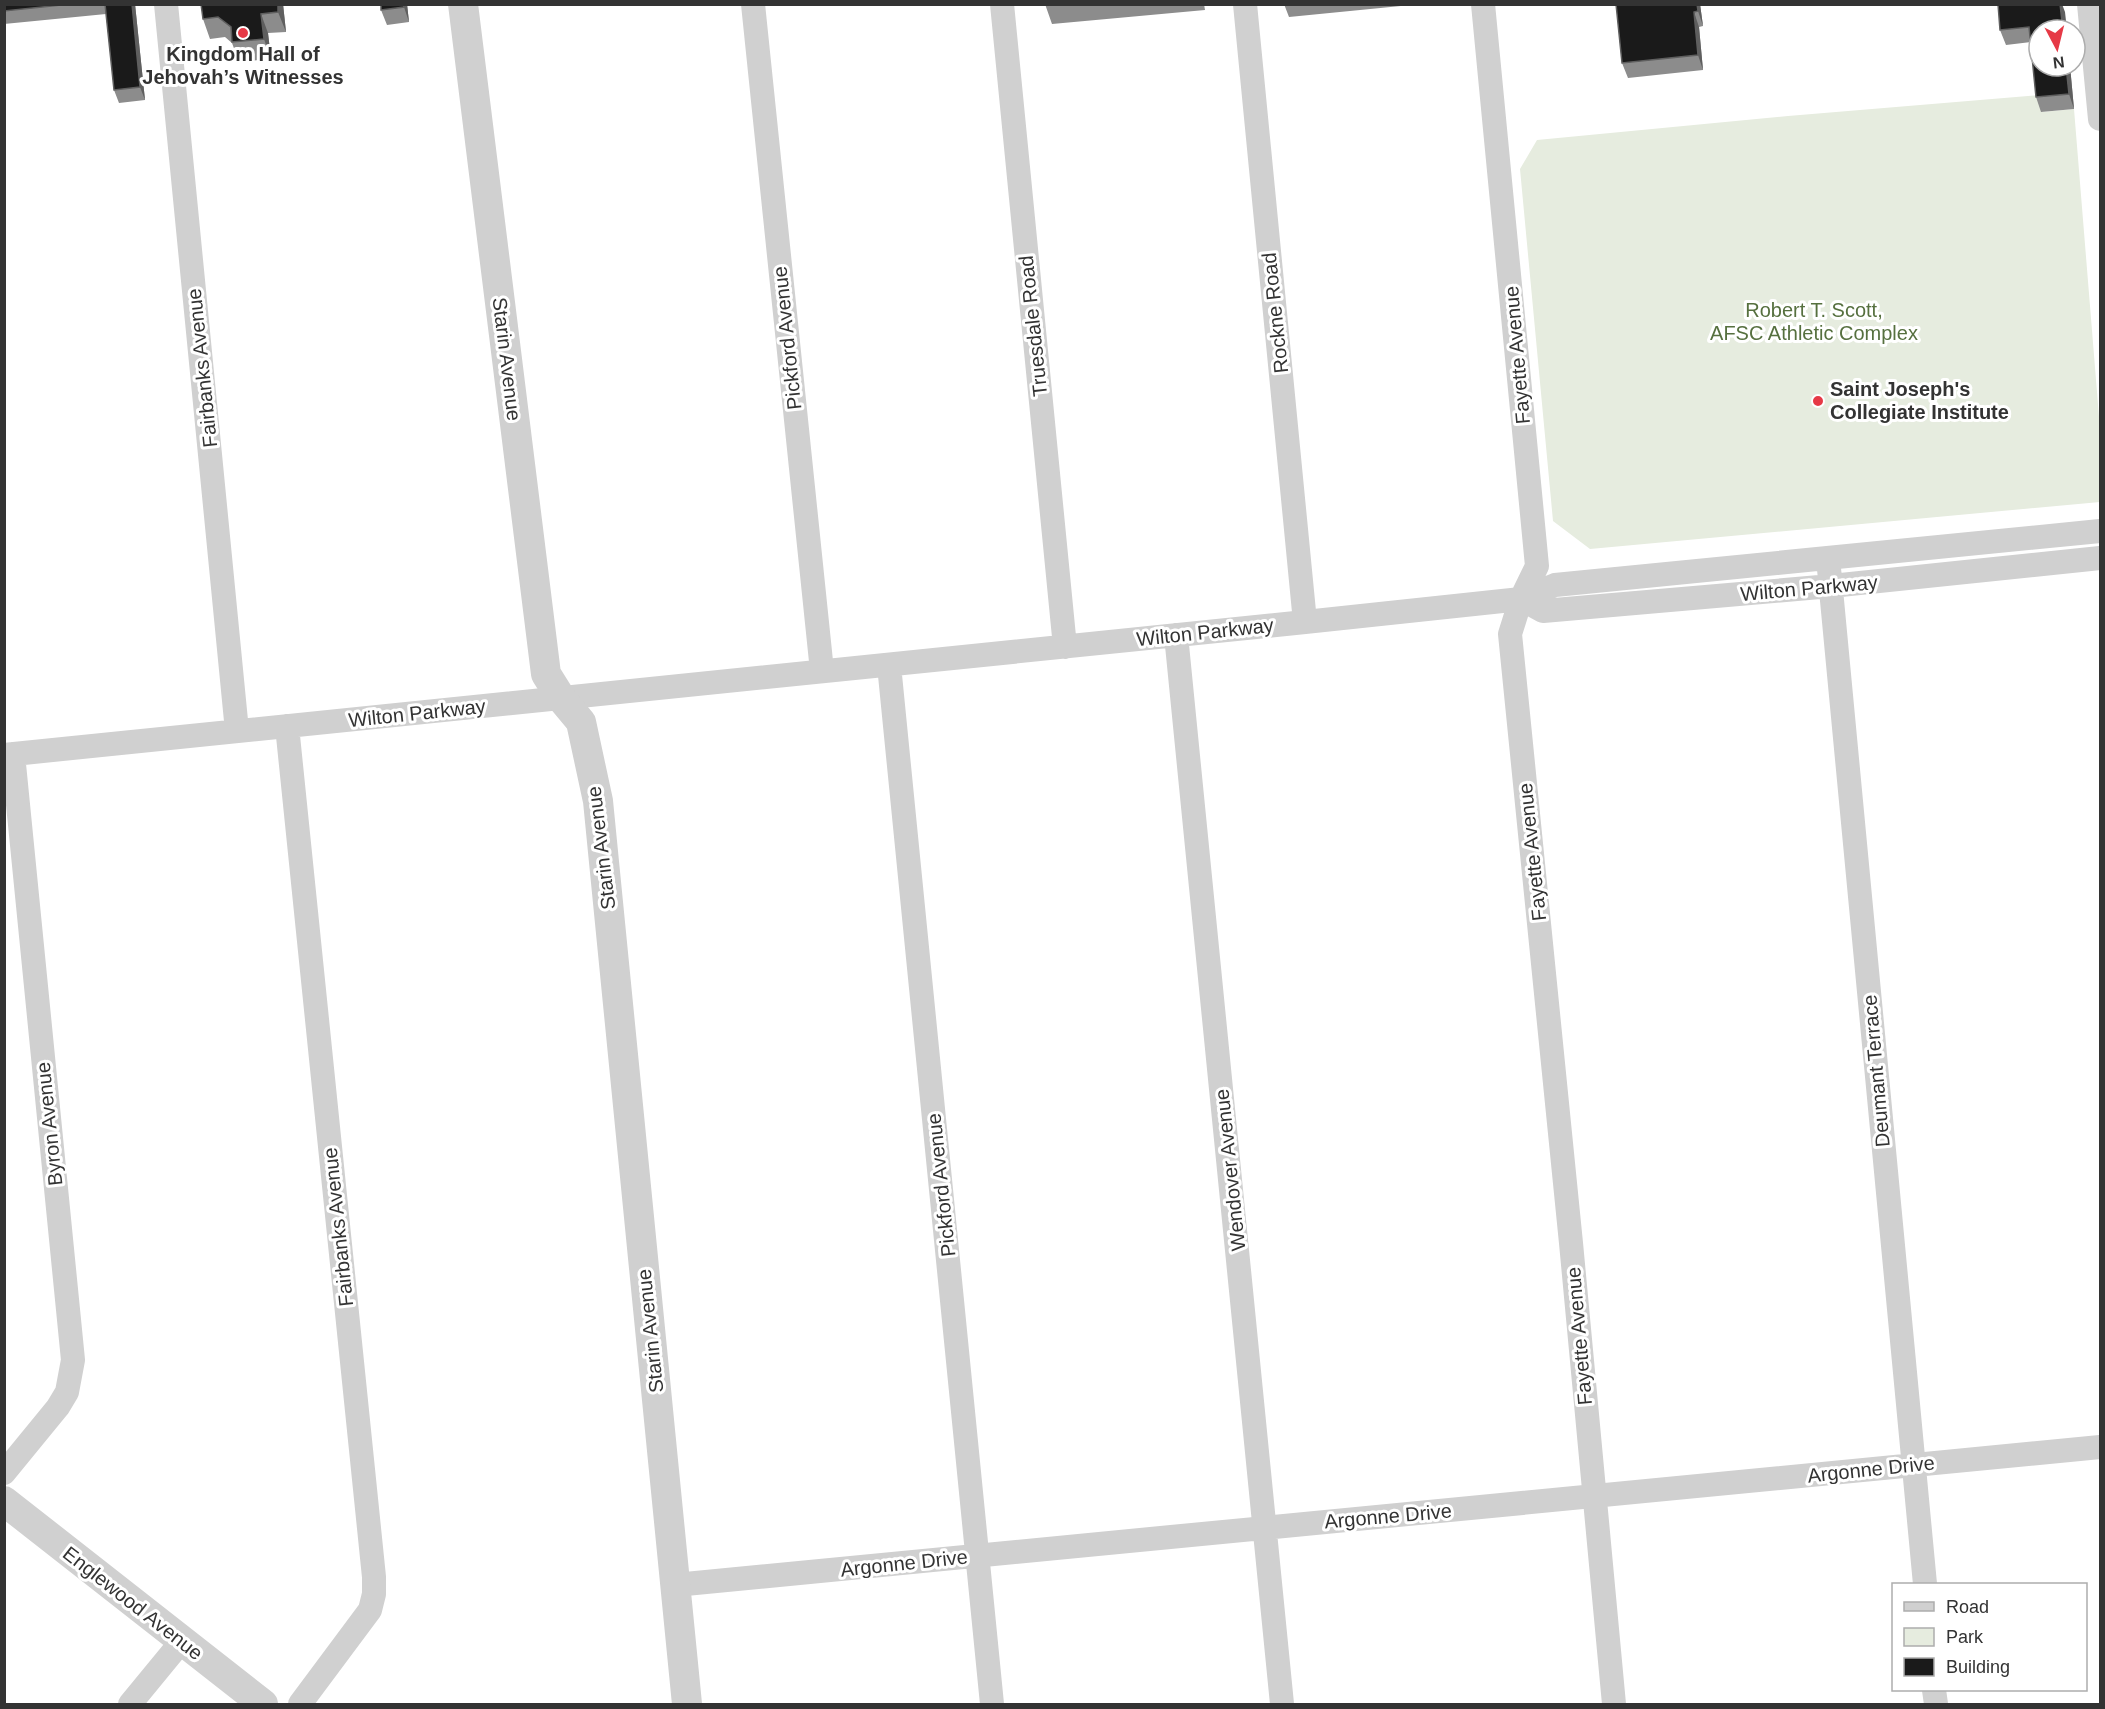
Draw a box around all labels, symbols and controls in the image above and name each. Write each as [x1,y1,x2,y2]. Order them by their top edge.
north arrow [2027,18,2087,78]
marker: Kingdom Hall of Jehovah’s Witnesses [236,26,250,40]
place label: Kingdom Hall of Jehovah’s Witnesses [142,43,344,88]
text: N [2052,53,2066,72]
street label: Rockne Road [1258,252,1292,374]
street label: Truesdale Road [1015,254,1051,398]
street label: Pickford Avenue [769,265,805,411]
street label: Fayette Avenue [1500,285,1534,425]
street label: Fairbanks Avenue [183,287,221,449]
street label: Starin Avenue [489,296,525,422]
park label: Robert T. Scott, AFSC Athletic Complex [1710,299,1918,344]
place label: Saint Joseph's Collegiate Institute [1830,378,2009,423]
marker: Saint Joseph's Collegiate Institute [1811,394,1825,408]
street label: Wilton Parkway [1739,571,1879,605]
street label: Wilton Parkway [1135,614,1275,650]
street label: Wilton Parkway [347,695,487,731]
street label: Fayette Avenue [1514,782,1550,922]
street label: Starin Avenue [583,785,619,911]
street label: Deumant Terrace [1858,994,1894,1148]
street label: Byron Avenue [32,1061,66,1187]
street label: Wendover Avenue [1211,1088,1249,1252]
street label: Pickford Avenue [923,1112,959,1258]
street label: Fairbanks Avenue [319,1146,357,1308]
street label: Fayette Avenue [1562,1266,1596,1406]
street label: Starin Avenue [633,1268,667,1394]
street label: Argonne Drive [1806,1451,1936,1487]
street label: Argonne Drive [1323,1499,1453,1533]
street label: Englewood Avenue [59,1542,207,1664]
street label: Argonne Drive [839,1545,969,1581]
legend [1892,1583,2087,1691]
text: Road [1946,1597,1989,1617]
text: Park [1946,1627,1984,1647]
text: Building [1946,1657,2010,1677]

